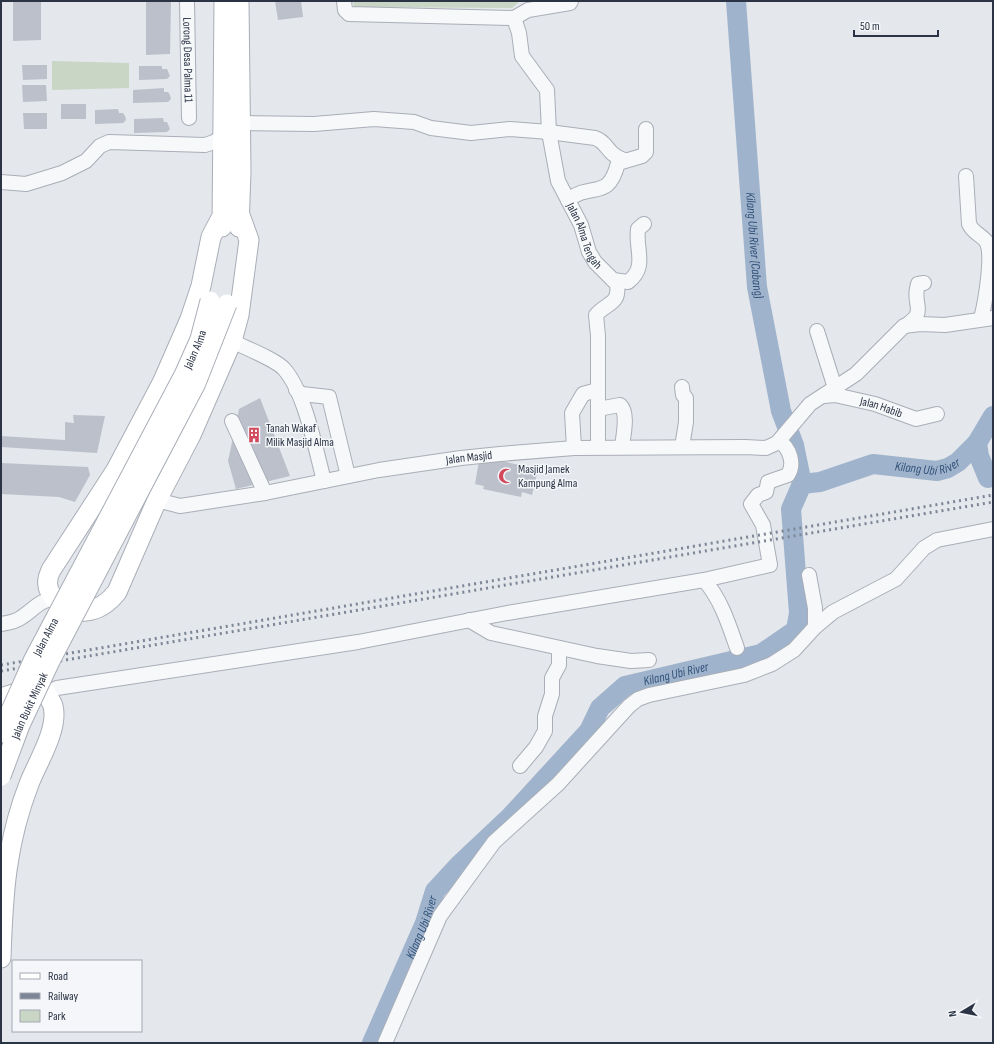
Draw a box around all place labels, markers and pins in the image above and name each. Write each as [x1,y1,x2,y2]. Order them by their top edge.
place label: Tanah Wakaf Milik Masjid Alma [266,421,334,450]
building icon: Tanah Wakaf Milik Masjid Alma [245,426,263,444]
place label: Masjid Jamek Kampung Alma [518,462,578,491]
mosque icon: Masjid Jamek Kampung Alma [497,467,515,485]

